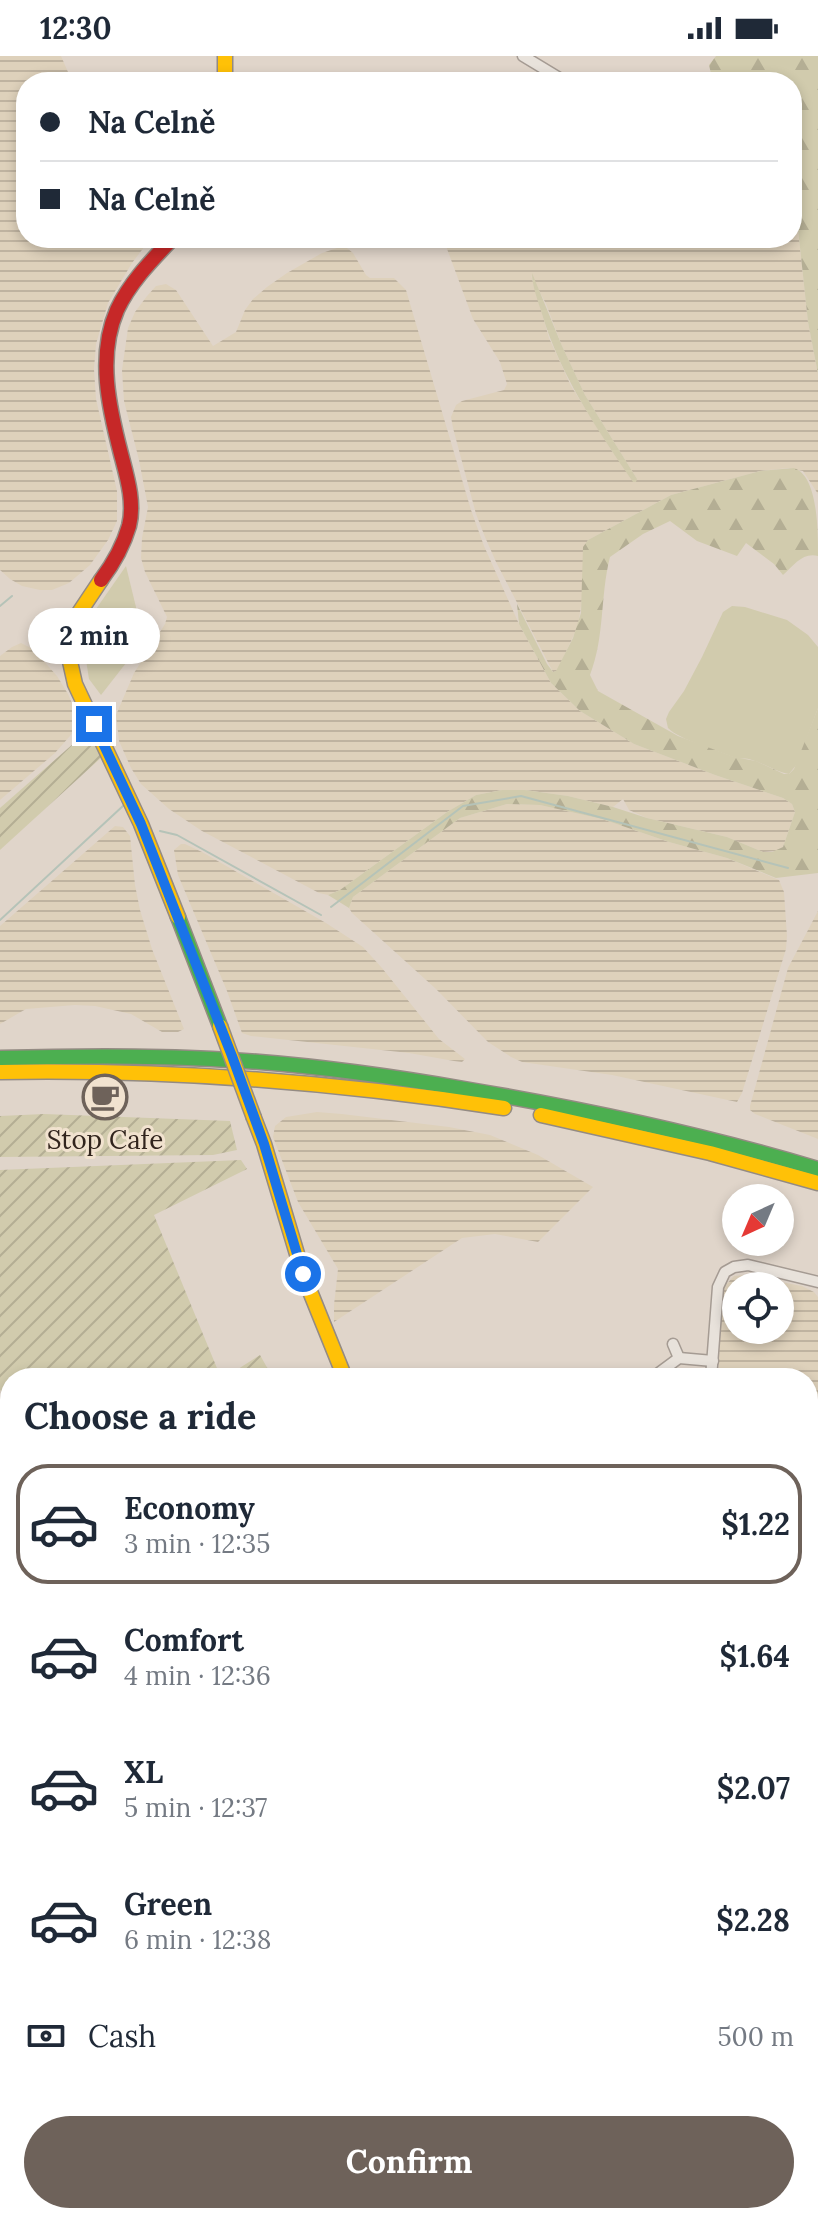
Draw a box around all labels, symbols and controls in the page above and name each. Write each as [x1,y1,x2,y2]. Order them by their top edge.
text: 12:30 [40,9,112,47]
text: Na Celně [88,103,215,141]
text: Na Celně [88,180,215,218]
callout: 2 min [28,608,160,664]
text: 2 min [59,619,129,652]
route end [76,706,112,742]
cafe icon: Stop Cafe [81,1073,129,1121]
place label: Stop Cafe [47,1123,163,1156]
north arrow [722,1184,794,1256]
map controls [722,1184,794,1344]
route start [285,1256,321,1292]
button: locate [722,1272,794,1344]
text: Choose a ride [24,1393,256,1439]
icon: car [28,1488,100,1560]
text: Economy [124,1489,255,1527]
text: $1.22 [721,1505,790,1543]
text: 3 min · 12:35 [124,1527,270,1560]
icon: car [28,1620,100,1692]
text: Comfort [124,1621,244,1659]
text: $1.64 [720,1637,790,1675]
text: 4 min · 12:36 [124,1659,271,1692]
icon: car [28,1752,100,1824]
text: XL [124,1753,163,1791]
text: $2.07 [717,1769,790,1807]
text: 5 min · 12:37 [124,1791,267,1824]
icon: car [28,1884,100,1956]
text: Green [124,1885,212,1923]
text: $2.28 [716,1901,790,1939]
text: 6 min · 12:38 [124,1923,271,1956]
icon: cash [24,2014,68,2058]
text: Cash [88,2017,156,2055]
text: 500 m [717,2020,794,2053]
button: Confirm [24,2116,794,2208]

